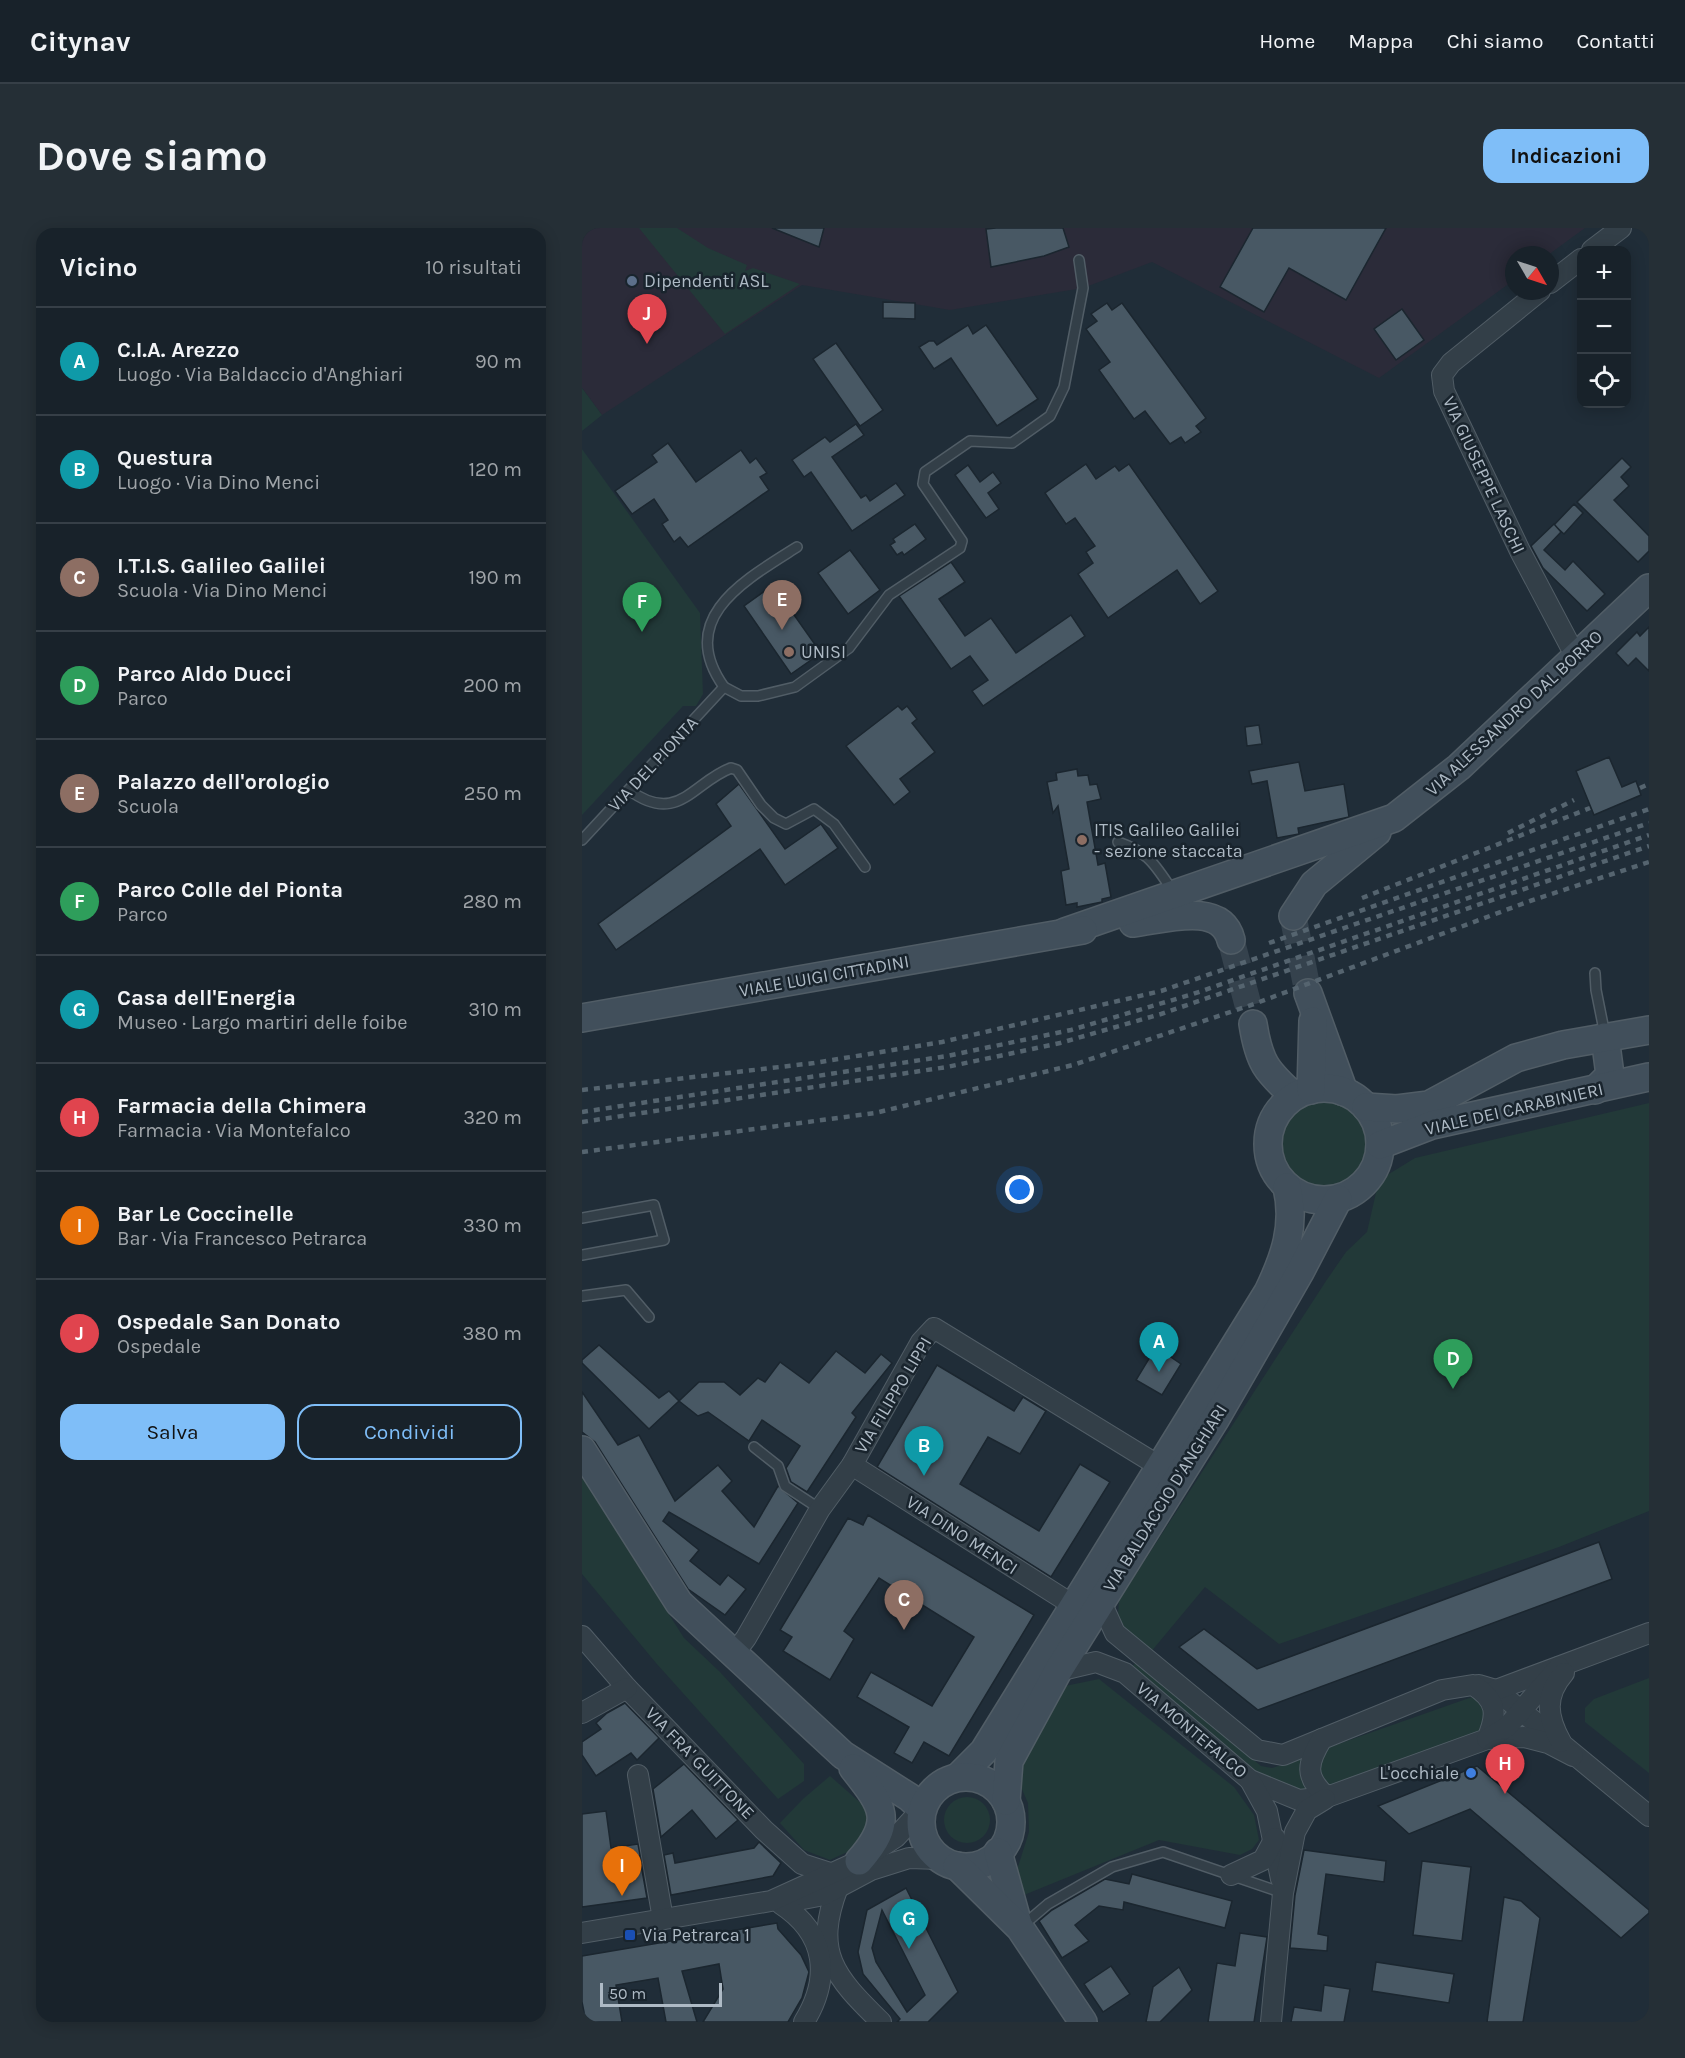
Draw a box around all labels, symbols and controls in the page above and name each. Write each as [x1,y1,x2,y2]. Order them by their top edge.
text: Citynav [30,25,130,58]
text: Home [1259,29,1315,53]
text: Mappa [1348,29,1414,53]
text: Chi siamo [1447,29,1543,53]
text: Contatti [1576,29,1655,53]
button: Indicazioni [1483,129,1649,183]
text: Dove siamo [36,131,267,181]
north arrow [1505,246,1559,300]
map controls [1577,246,1631,408]
button: + [1577,246,1631,300]
text: Vicino [60,252,137,283]
text: 10 risultati [425,256,522,279]
place label: Dipendenti ASL [644,270,769,292]
marker: Dipendenti ASL [625,274,639,288]
pin: J [628,294,666,344]
button: − [1577,300,1631,354]
text: C.I.A. Arezzo [117,337,239,363]
text: A [73,350,86,373]
text: 90 m [475,350,522,373]
button: locate [1577,354,1631,408]
text: Luogo · Via Baldaccio d'Anghiari [117,363,403,386]
street label: VIA GIUSEPPE LASCHI [1438,393,1530,557]
text: Questura [117,445,213,471]
text: B [73,458,86,481]
text: 120 m [468,458,522,481]
text: Luogo · Via Dino Menci [117,471,320,494]
text: I.T.I.S. Galileo Galilei [117,553,326,579]
text: C [73,566,86,589]
text: 190 m [468,566,522,589]
text: Scuola · Via Dino Menci [117,579,328,602]
pin: E [762,580,802,630]
pin: F [622,582,662,632]
street label: VIA ALESSANDRO DAL BORRO [1421,625,1607,801]
place label: UNISI [801,641,846,663]
marker: UNISI [782,645,796,659]
text: Parco Aldo Ducci [117,661,292,687]
text: D [73,674,86,697]
text: 200 m [463,674,522,697]
text: Parco [117,687,168,710]
street label: VIA DEL PIONTA [603,712,703,816]
text: Palazzo dell'orologio [117,769,330,795]
text: E [74,782,85,805]
text: 250 m [464,782,522,805]
text: Scuola [117,795,179,818]
place label: ITIS Galileo Galilei - sezione staccata [1094,819,1243,862]
marker: ITIS Galileo Galilei - sezione staccata [1075,833,1089,847]
text: Parco Colle del Pionta [117,877,343,903]
text: F [74,890,85,913]
text: 280 m [463,890,522,913]
text: Parco [117,903,168,926]
street label: VIALE LUIGI CITTADINI [737,950,911,1002]
text: Casa dell'Energia [117,985,296,1011]
text: G [73,998,86,1021]
text: 310 m [468,998,522,1021]
text: Museo · Largo martiri delle foibe [117,1011,408,1034]
street label: VIALE DEI CARABINIERI [1423,1078,1605,1140]
text: Farmacia della Chimera [117,1093,367,1119]
text: H [72,1106,87,1129]
text: 320 m [463,1106,522,1129]
text: Farmacia · Via Montefalco [117,1119,351,1142]
your location [1005,1175,1034,1204]
text: Bar Le Coccinelle [117,1201,294,1227]
text: I [76,1214,83,1237]
text: 330 m [463,1214,522,1237]
text: Bar · Via Francesco Petrarca [117,1227,367,1250]
text: Ospedale San Donato [117,1309,340,1335]
text: J [75,1322,84,1345]
text: 380 m [463,1322,522,1345]
pin: A [1140,1322,1178,1372]
street label: VIA FILIPPO LIPPI [850,1333,936,1457]
text: Ospedale [117,1335,201,1358]
pin: D [1434,1340,1472,1389]
street label: VIA BALDACCIO D'ANGHIARI [1098,1400,1232,1596]
button: Salva [60,1404,285,1460]
button: Condividi [297,1404,522,1460]
pin: B [904,1426,944,1476]
street label: VIA DINO MENCI [902,1491,1022,1579]
pin: C [884,1580,924,1630]
street label: VIA MONTEFALCO [1132,1677,1252,1783]
street label: VIA FRA' GUITTONE [641,1702,759,1824]
pin: H [1486,1744,1524,1794]
place label: L'occhiale [1379,1762,1459,1784]
marker: L'occhiale [1464,1766,1478,1780]
pin: I [602,1846,642,1896]
pin: G [890,1900,928,1949]
place label: Via Petrarca 1 [642,1924,750,1946]
marker: Via Petrarca 1 [623,1928,637,1942]
scale bar [600,1980,722,2008]
text: 50 m [609,1984,646,2003]

